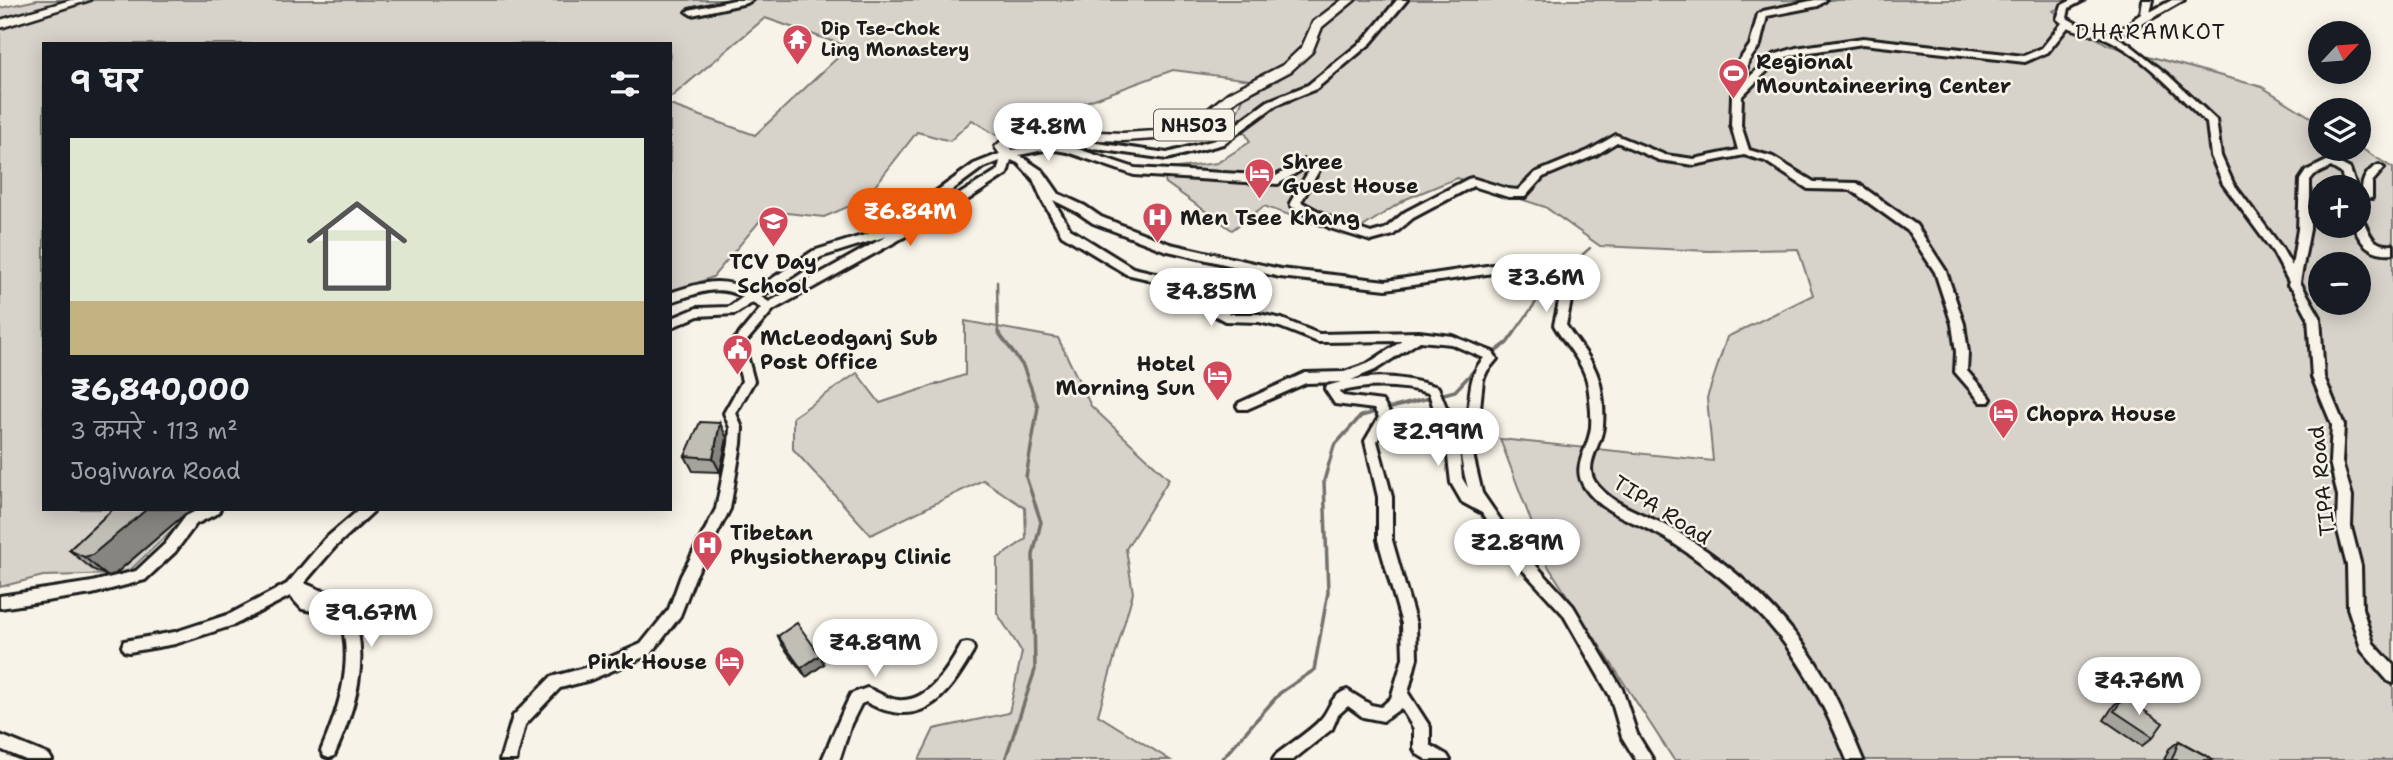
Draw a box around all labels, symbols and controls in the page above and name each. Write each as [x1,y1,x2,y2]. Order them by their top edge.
place label: Dip Tse-Chok Ling Monastery [821,17,969,62]
district label: DHARAMKOT [2075,18,2227,46]
north arrow [2308,21,2371,84]
map controls [2308,21,2371,315]
temple icon: Dip Tse-Chok Ling Monastery [781,22,815,66]
place label: Regional Mountaineering Center [1756,48,2011,100]
sports icon: Regional Mountaineering Center [1716,57,1750,101]
text: 9 घर [70,61,141,102]
icon: filters [606,65,644,103]
button: layers [2308,98,2371,161]
pin: ₹4.8M [999,104,1097,163]
road number: NH503 [1154,110,1234,140]
text: ₹4.8M [1010,111,1086,141]
place label: Shree Guest House [1282,148,1419,200]
hotel icon: Shree Guest House [1242,157,1276,201]
button: + [2308,175,2371,238]
icon: home [294,183,420,309]
pin: ₹6.84M [853,188,967,248]
text: ₹6.84M [863,196,957,226]
hospital icon: Men Tsee Khang [1140,201,1174,245]
place label: Men Tsee Khang [1180,204,1360,232]
school or university icon: TCV Day School [756,205,790,249]
place label: TCV Day School [729,248,817,300]
button: − [2308,252,2371,315]
pin: ₹3.6M [1497,254,1595,314]
text: ₹3.6M [1507,262,1585,292]
pin: ₹4.85M [1154,268,1268,328]
text: ₹4.85M [1165,276,1257,306]
place label: McLeodganj Sub Post Office [760,324,938,376]
public building icon: McLeodganj Sub Post Office [720,333,754,377]
place label: Hotel Morning Sun [1056,350,1195,402]
hotel icon: Hotel Morning Sun [1201,359,1235,403]
text: ₹6,840,000 [70,369,250,410]
hotel icon: Chopra House [1986,397,2020,441]
place label: Chopra House [2026,400,2176,428]
pin: ₹2.99M [1381,408,1495,468]
text: 3 कमरे · 113 m² [70,416,238,446]
text: ₹2.99M [1392,416,1484,446]
street label: TIPA Road [2302,424,2342,538]
text: Jogiwara Road [70,456,241,486]
street label: TIPA Road [1608,469,1716,551]
place label: Tibetan Physiotherapy Clinic [730,519,952,571]
pin: ₹2.89M [1460,520,1574,579]
text: ₹2.89M [1470,527,1564,557]
hospital icon: Tibetan Physiotherapy Clinic [690,528,724,572]
pin: ₹9.67M [314,590,428,649]
text: ₹9.67M [325,597,417,627]
pin: ₹4.89M [818,620,932,679]
text: ₹4.89M [829,627,921,657]
hotel icon: Pink House [713,645,747,689]
place label: Pink House [587,648,707,676]
pin: ₹4.76M [2082,658,2196,717]
text: ₹4.76M [2094,665,2184,695]

